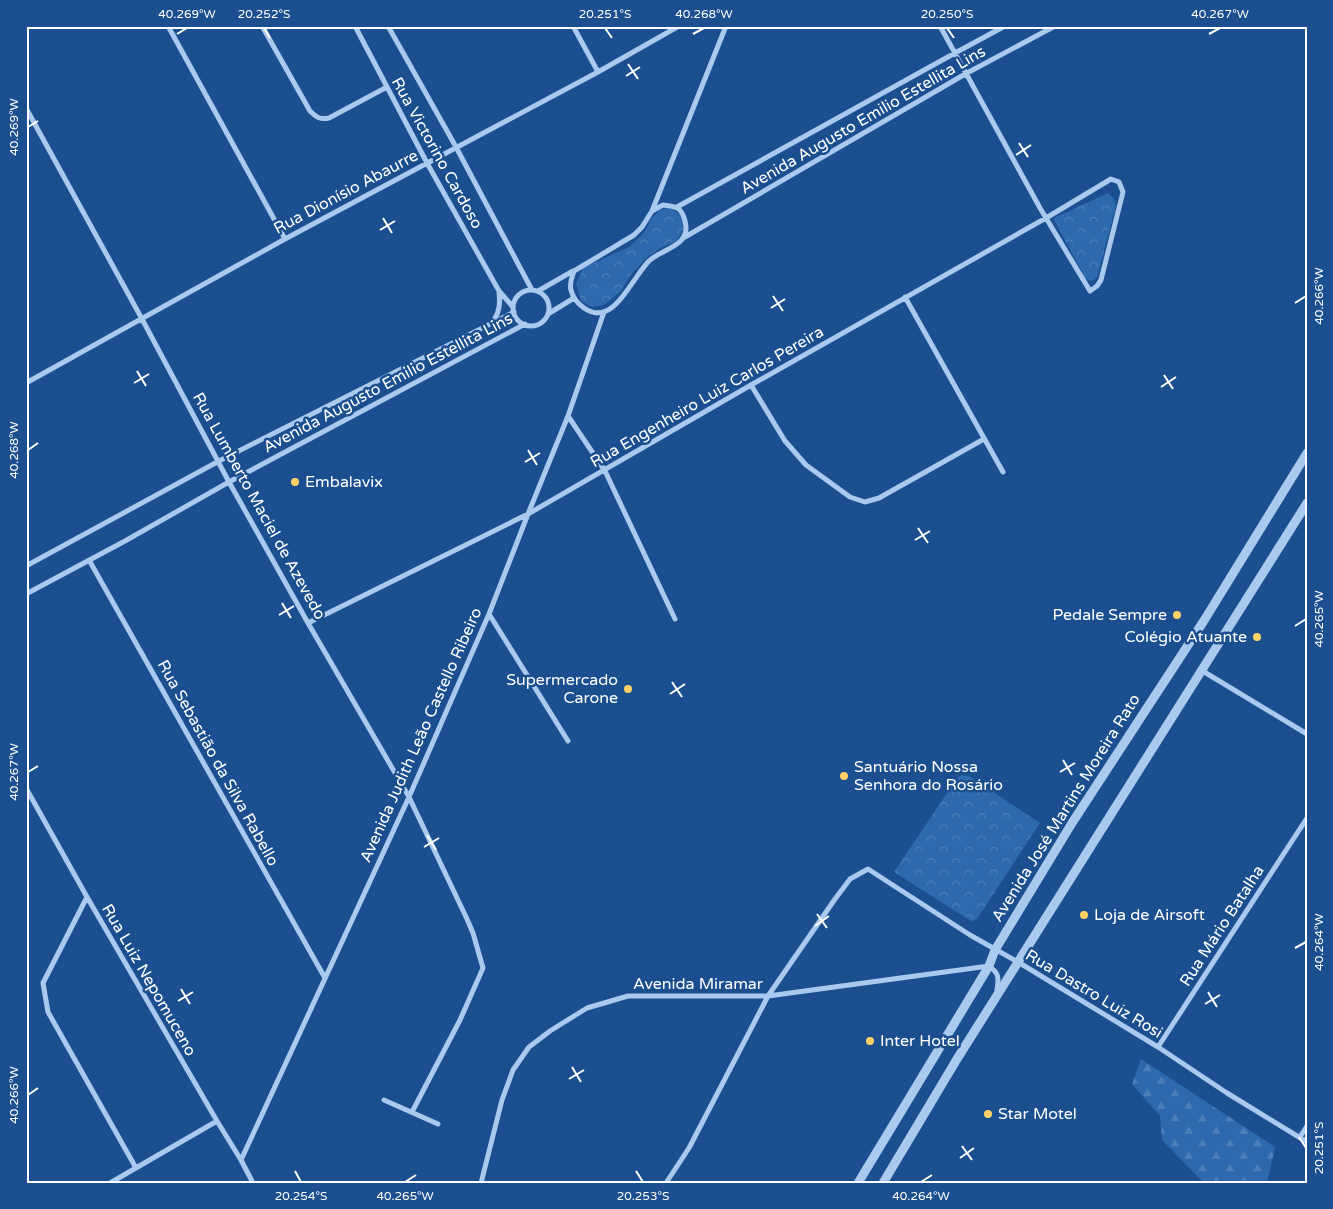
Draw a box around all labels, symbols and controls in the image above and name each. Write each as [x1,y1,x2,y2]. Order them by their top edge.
text: 40.269°W [158,7,216,21]
text: 20.252°S [238,7,290,21]
text: 20.251°S [579,7,631,21]
text: 40.268°W [675,7,733,21]
text: 20.250°S [921,7,973,21]
text: 40.267°W [1191,7,1249,21]
street label: Avenida Augusto Emilio Estellita Lins [737,41,989,199]
street label: Rua Victorino Cardoso [387,74,487,232]
text: 40.269°W [7,98,21,156]
street label: Rua Dionísio Abaurre [270,145,422,239]
text: 40.266°W [1312,267,1326,325]
street label: Avenida Augusto Emilio Estellita Lins [260,308,516,458]
street label: Rua Engenheiro Luiz Carlos Pereira [587,322,827,472]
street label: Rua Lumberto Maciel de Azevedo [188,389,330,623]
text: 40.268°W [7,421,21,479]
place label: Embalavix [305,472,383,492]
marker: Embalavix [289,476,301,488]
text: 40.265°W [1312,590,1326,648]
street label: Avenida Judith Leão Castello Ribeiro [356,604,486,866]
place label: Pedale Sempre [1052,605,1167,625]
marker: Pedale Sempre [1171,609,1183,621]
place label: Colégio Atuante [1124,627,1247,647]
marker: Colégio Atuante [1251,631,1263,643]
street label: Rua Sebastião da Silva Rabello [153,656,283,870]
place label: Supermercado Carone [506,670,618,708]
marker: Supermercado Carone [622,683,634,695]
street label: Avenida José Martins Moreira Rato [987,690,1145,926]
text: 40.267°W [7,743,21,801]
place label: Santuário Nossa Senhora do Rosário [854,757,1003,795]
marker: Santuário Nossa Senhora do Rosário [838,770,850,782]
street label: Rua Mário Batalha [1175,862,1269,990]
street label: Rua Luiz Nepomuceno [97,900,201,1060]
place label: Loja de Airsoft [1094,905,1205,925]
marker: Loja de Airsoft [1078,909,1090,921]
text: 40.264°W [1312,913,1326,971]
street label: Rua Dastro Luiz Rosi [1022,945,1166,1043]
street label: Avenida Miramar [633,974,764,994]
place label: Inter Hotel [880,1031,960,1051]
marker: Inter Hotel [864,1035,876,1047]
text: 40.266°W [7,1066,21,1124]
place label: Star Motel [998,1104,1077,1124]
marker: Star Motel [982,1108,994,1120]
text: 20.251°S [1312,1122,1326,1174]
text: 20.254°S [275,1189,327,1203]
text: 40.265°W [376,1189,434,1203]
text: 20.253°S [617,1189,669,1203]
text: 40.264°W [892,1189,950,1203]

